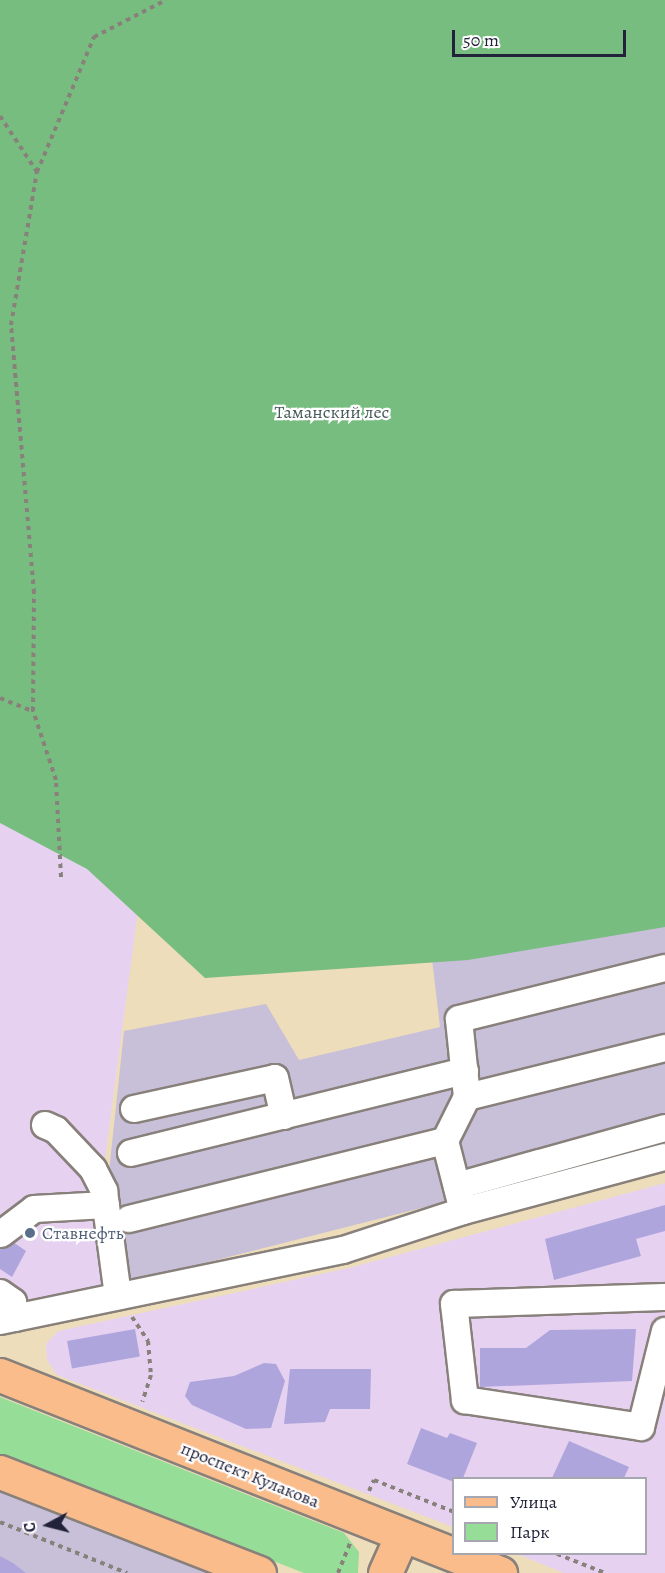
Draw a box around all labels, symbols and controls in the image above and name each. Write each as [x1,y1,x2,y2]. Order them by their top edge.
scale bar [455,18,629,56]
text: 50 m [463,28,499,52]
park label: Таманский лес [275,401,389,423]
place label: Ставнефть [42,1222,124,1244]
marker: Ставнефть [23,1226,37,1240]
street label: проспект Кулакова [178,1437,322,1513]
legend [452,1477,647,1555]
text: Улица [510,1490,557,1514]
north arrow [18,1495,78,1555]
text: Парк [510,1520,550,1544]
text: С [19,1521,42,1533]

